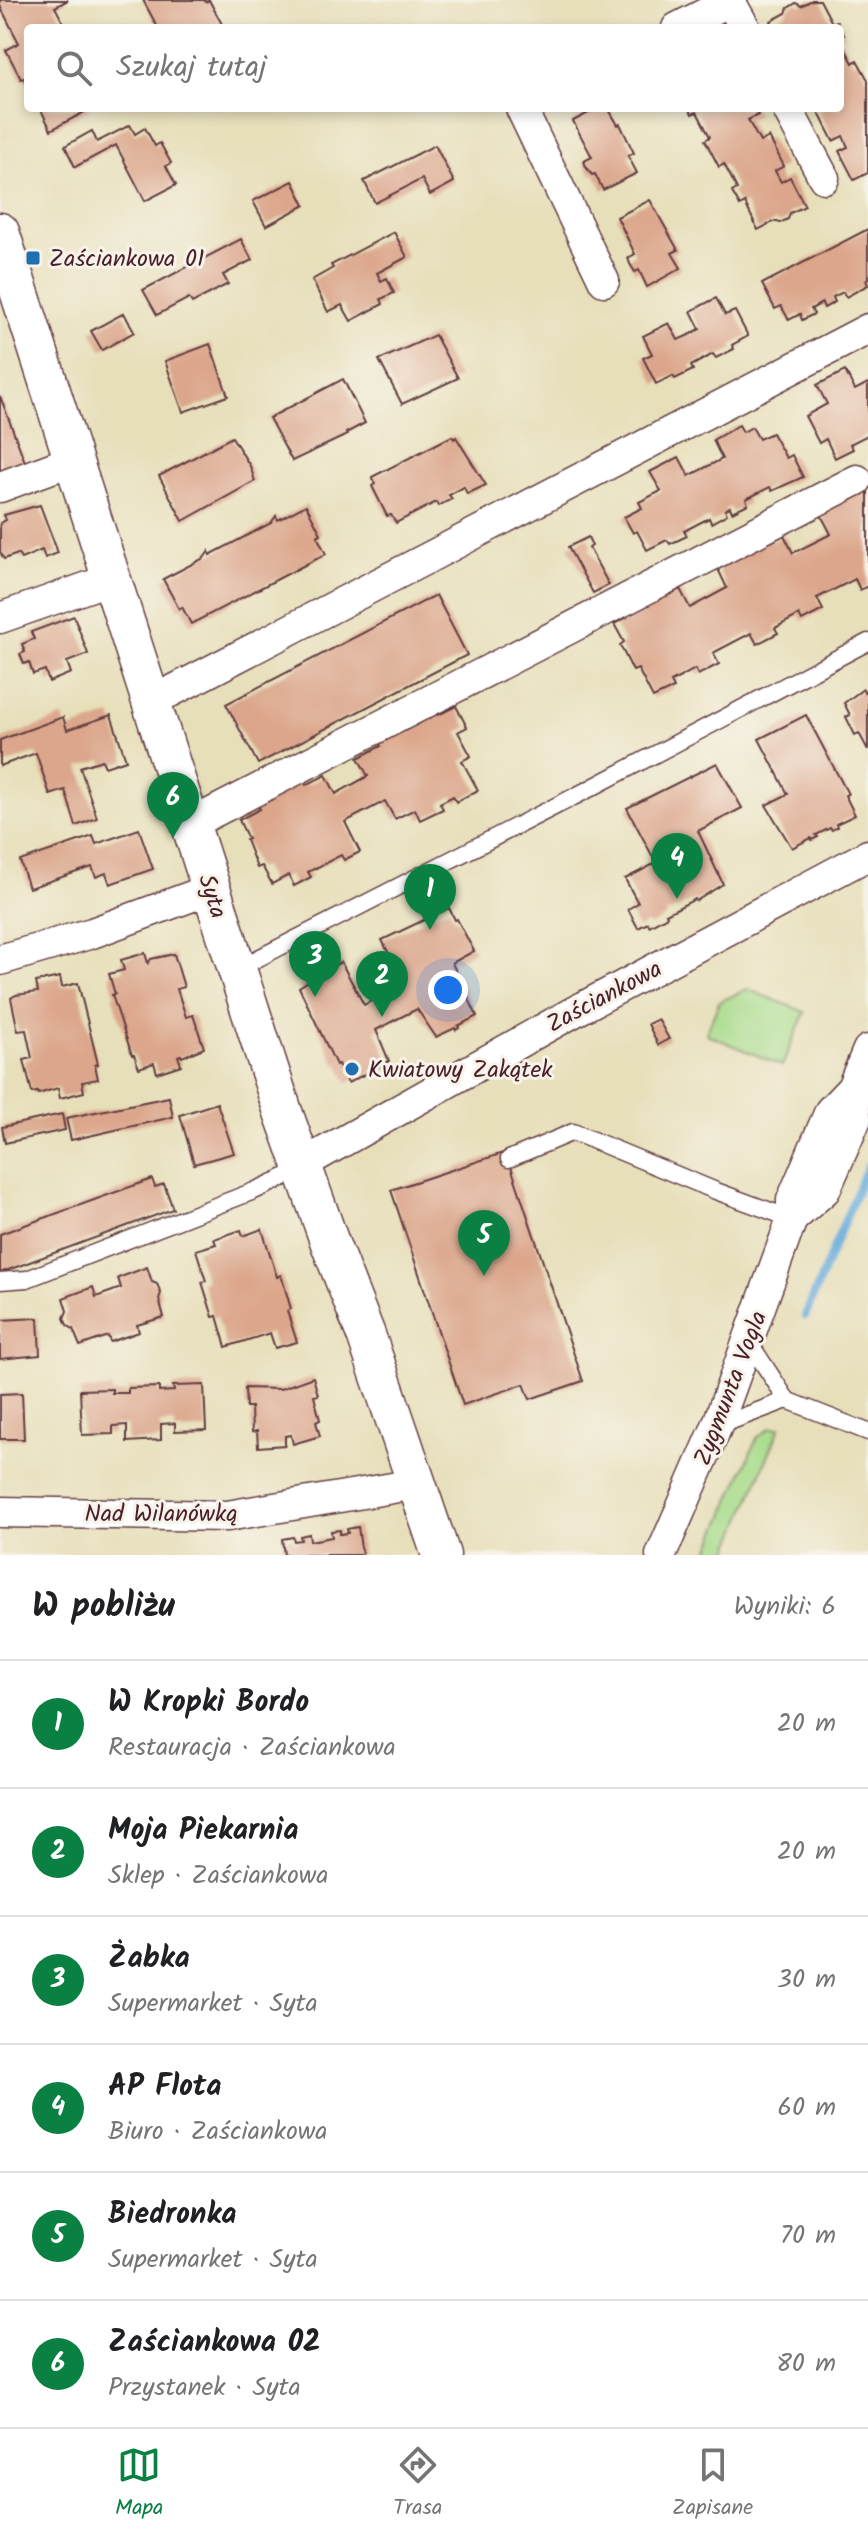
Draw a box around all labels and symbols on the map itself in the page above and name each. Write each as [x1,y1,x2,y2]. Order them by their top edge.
place label: Zaściankowa 01 [49,240,205,279]
marker: Zaściankowa 01 [24,249,42,267]
pin: 6 [147,772,199,838]
pin: 4 [651,833,703,899]
pin: 1 [404,864,456,930]
street label: Syta [186,869,237,924]
pin: 3 [289,931,341,997]
street label: Zaściankowa [540,950,670,1044]
pin: 2 [356,951,408,1017]
your location [428,970,468,1010]
place label: Kwiatowy Zakątek [368,1051,553,1090]
marker: Kwiatowy Zakątek [343,1060,361,1078]
pin: 5 [458,1210,510,1276]
street label: Zygmunta Vogla [684,1305,779,1472]
street label: Nad Wilanówką [84,1495,238,1534]

